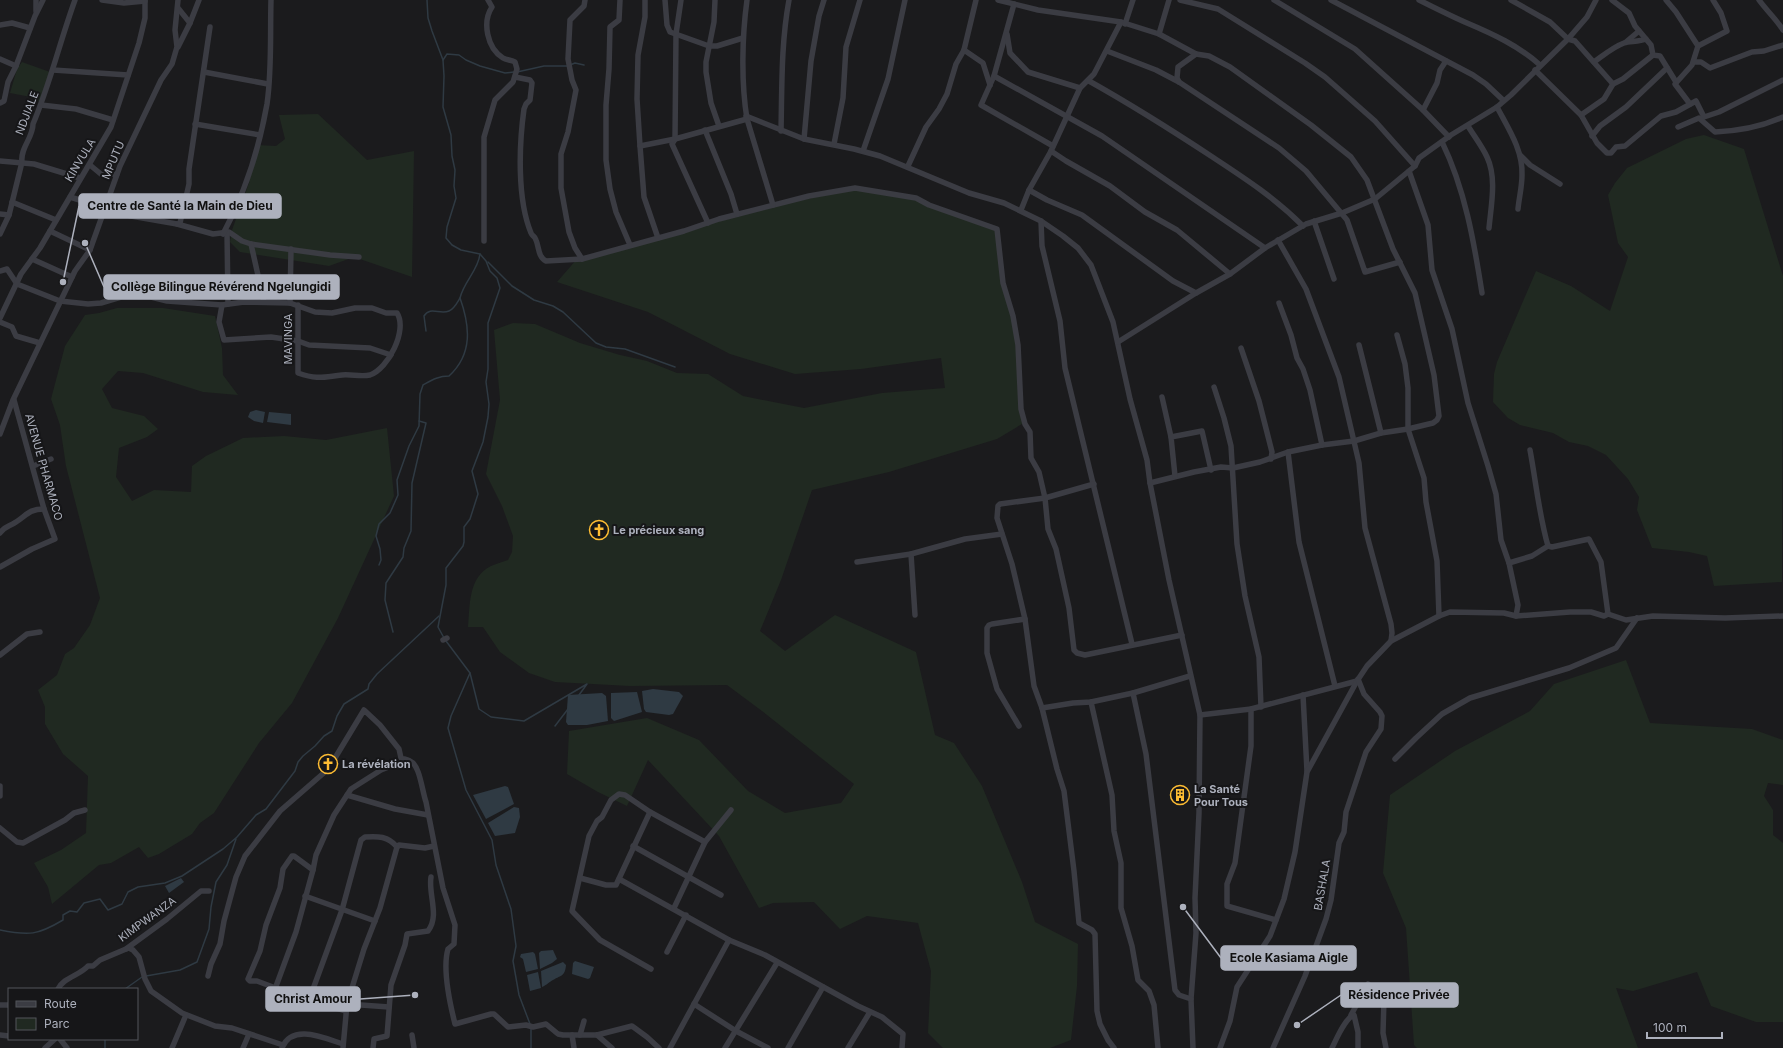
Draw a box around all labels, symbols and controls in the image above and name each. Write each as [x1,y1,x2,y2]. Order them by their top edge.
street label: NDJIALE [12,89,42,137]
street label: KINVULA [62,135,99,184]
street label: MPUTU [99,139,127,181]
callout: Centre de Santé la Main de Dieu [79,194,281,218]
text: Centre de Santé la Main de Dieu [87,198,273,213]
callout: Collège Bilingue Révérend Ngelungidi [104,275,339,299]
text: Collège Bilingue Révérend Ngelungidi [111,279,331,294]
street label: MAVINGA [281,313,295,365]
street label: AVENUE PHARMACO [22,412,66,522]
church icon: Le précieux sang [588,519,610,541]
place label: Le précieux sang [613,523,704,537]
church icon: La révélation [317,753,339,775]
place label: La révélation [342,757,411,771]
place label: La Santé Pour Tous [1194,782,1248,809]
building icon: La Santé Pour Tous [1169,784,1191,806]
street label: BASHALA [1311,858,1333,912]
street label: KIMPWANZA [115,893,179,945]
callout: Ecole Kasiama Aigle [1221,946,1356,970]
text: Ecole Kasiama Aigle [1230,950,1348,965]
callout: Résidence Privée [1341,983,1458,1007]
callout: Christ Amour [266,987,360,1011]
text: Résidence Privée [1348,987,1450,1002]
legend [8,988,138,1040]
text: Christ Amour [274,991,352,1006]
text: Route [44,996,77,1011]
scale bar [1647,1014,1722,1040]
text: Parc [44,1016,70,1031]
text: 100 m [1653,1020,1687,1035]

